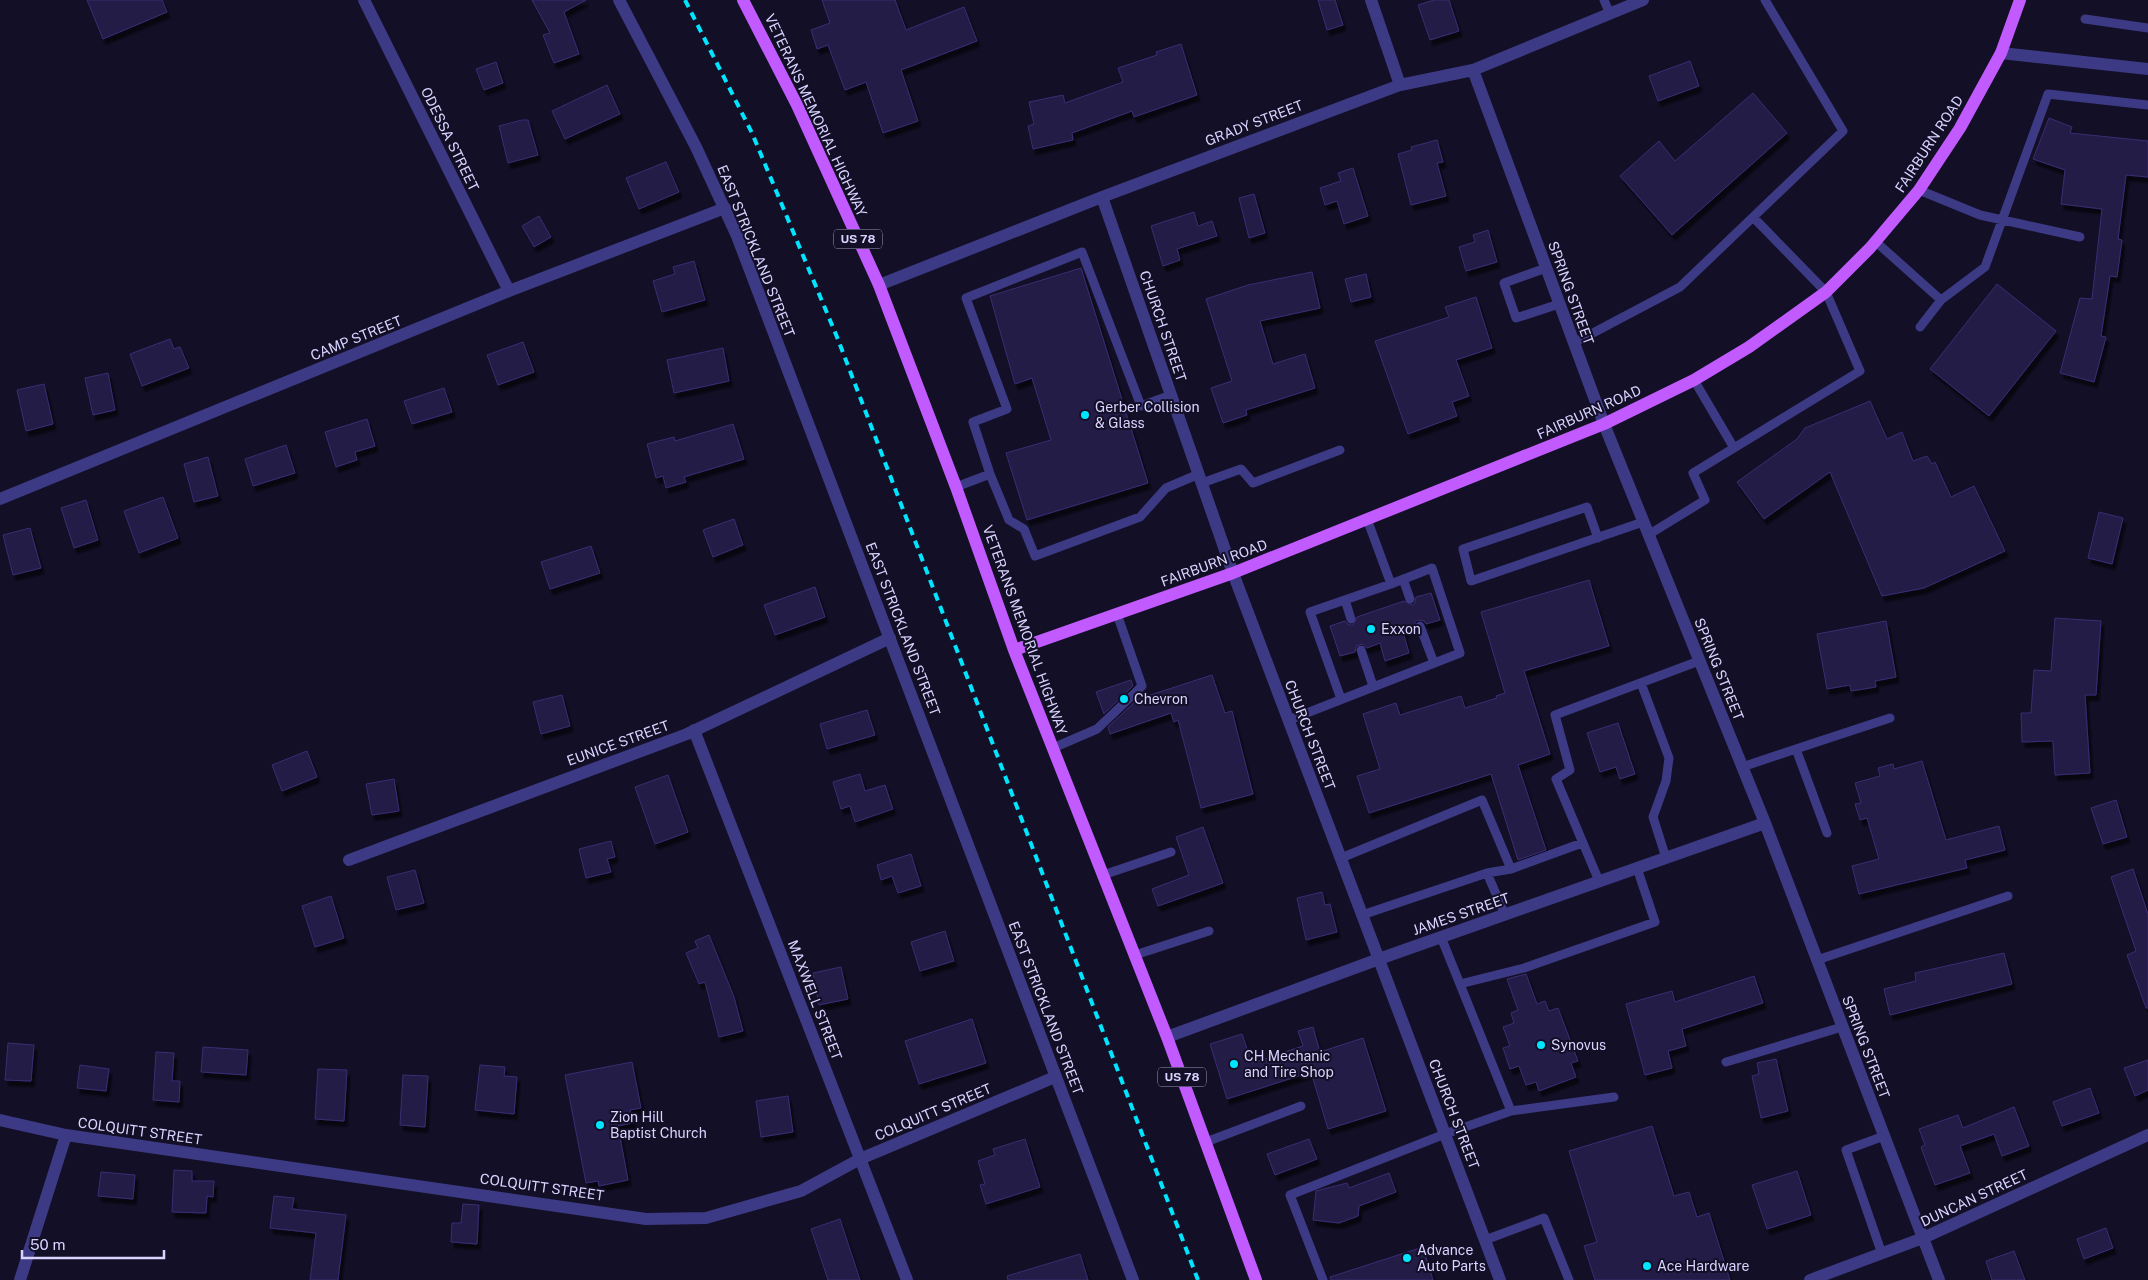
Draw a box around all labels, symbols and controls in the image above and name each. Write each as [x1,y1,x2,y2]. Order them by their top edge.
street label: VETERANS MEMORIAL HIGHWAY [762,11,870,219]
street label: ODESSA STREET [418,84,482,194]
street label: FAIRBURN ROAD [1892,93,1966,195]
street label: GRADY STREET [1203,97,1305,149]
street label: EAST STRICKLAND STREET [714,163,798,339]
road number: US 78 [834,230,882,248]
street label: SPRING STREET [1545,239,1597,347]
street label: CHURCH STREET [1137,268,1189,384]
street label: CAMP STREET [308,312,404,364]
street label: FAIRBURN ROAD [1535,382,1643,442]
place label: Gerber Collision & Glass [1095,399,1200,431]
marker: Gerber Collision & Glass [1079,409,1091,421]
street label: VETERANS MEMORIAL HIGHWAY [980,523,1071,737]
street label: FAIRBURN ROAD [1159,536,1269,590]
street label: EAST STRICKLAND STREET [863,540,943,718]
street label: SPRING STREET [1691,616,1747,722]
place label: Exxon [1381,621,1421,637]
marker: Exxon [1365,623,1377,635]
street label: CHURCH STREET [1282,678,1338,792]
place label: Chevron [1134,691,1188,707]
marker: Chevron [1118,693,1130,705]
street label: EUNICE STREET [565,717,671,769]
street label: JAMES STREET [1410,890,1512,938]
street label: EAST STRICKLAND STREET [1006,919,1086,1097]
street label: MAXWELL STREET [785,938,845,1062]
street label: SPRING STREET [1839,993,1893,1101]
place label: Synovus [1551,1037,1606,1053]
marker: Synovus [1535,1039,1547,1051]
place label: CH Mechanic and Tire Shop [1244,1048,1334,1080]
street label: CHURCH STREET [1426,1057,1482,1171]
marker: CH Mechanic and Tire Shop [1228,1058,1240,1070]
road number: US 78 [1158,1068,1206,1086]
street label: COLQUITT STREET [872,1080,994,1144]
place label: Zion Hill Baptist Church [610,1109,707,1141]
street label: COLQUITT STREET [77,1114,203,1148]
marker: Zion Hill Baptist Church [594,1119,606,1131]
street label: DUNCAN STREET [1918,1166,2030,1230]
street label: COLQUITT STREET [479,1170,605,1204]
scale bar [22,1228,165,1260]
text: 50 m [30,1236,65,1253]
place label: Advance Auto Parts [1417,1242,1486,1274]
marker: Advance Auto Parts [1401,1252,1413,1264]
place label: Ace Hardware [1657,1258,1750,1274]
marker: Ace Hardware [1641,1260,1653,1272]

